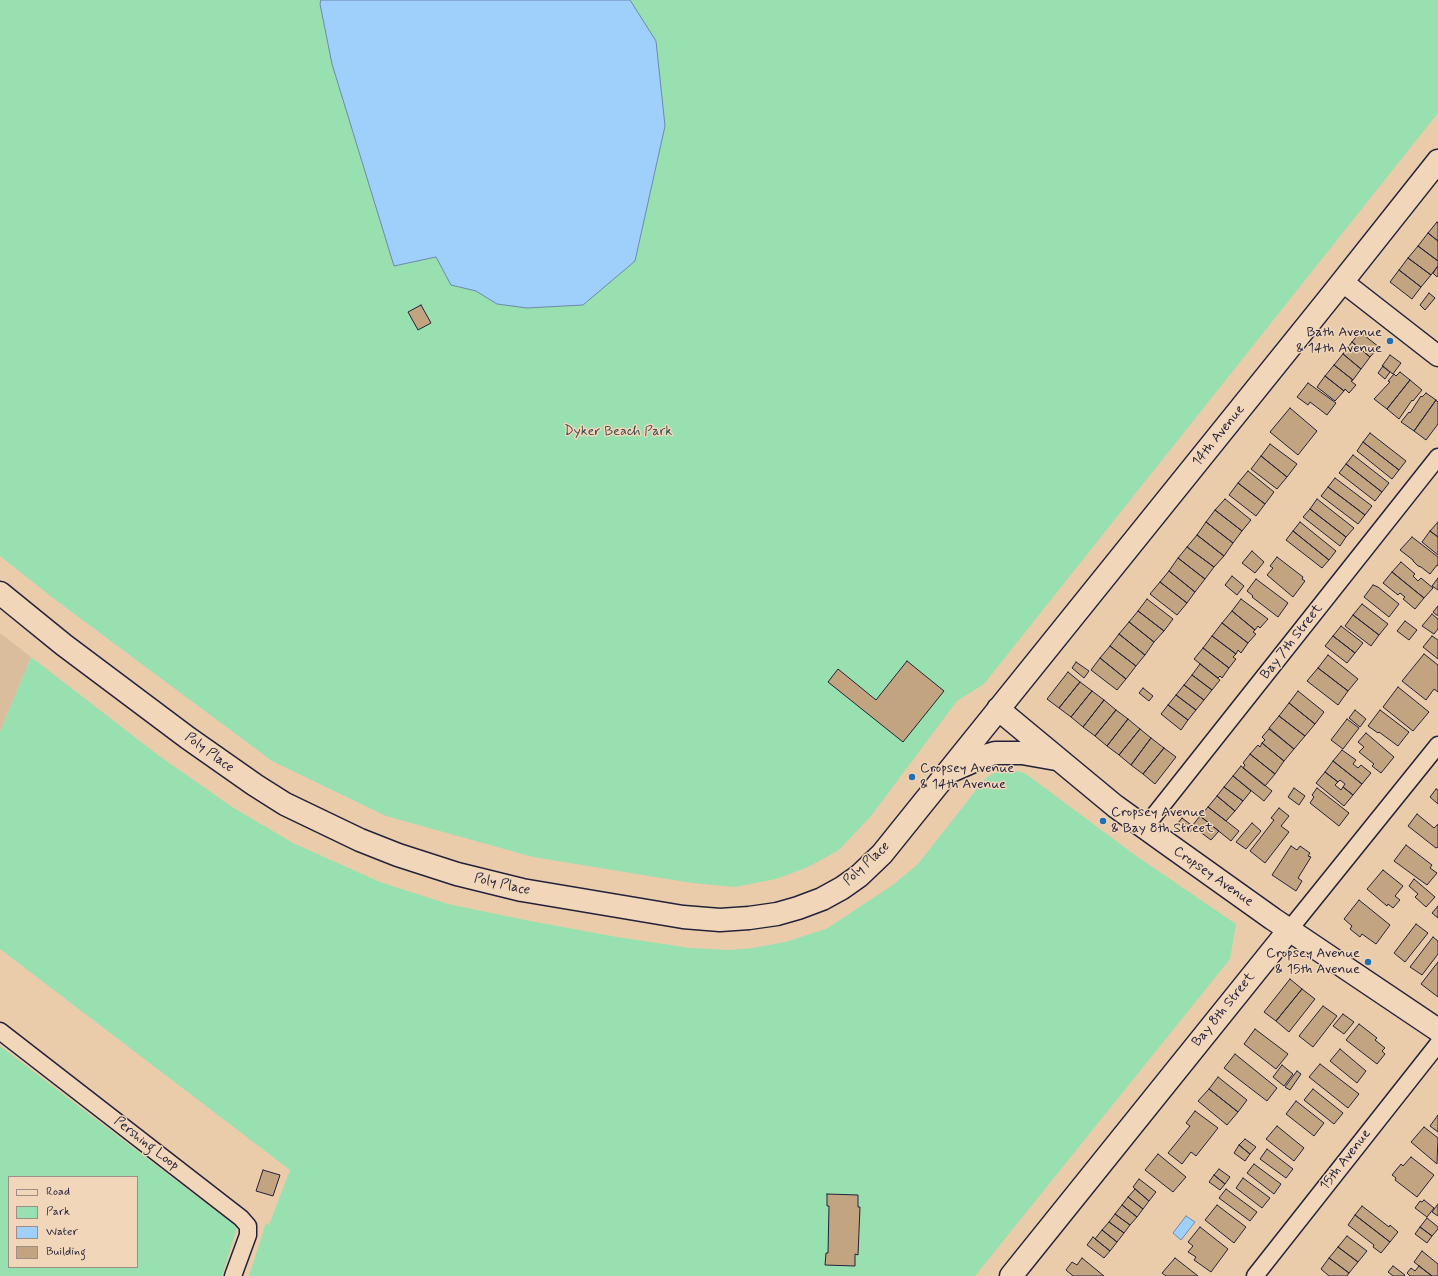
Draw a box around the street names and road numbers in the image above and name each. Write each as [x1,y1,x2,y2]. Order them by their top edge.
street label: 14th Avenue [1189,402,1249,470]
street label: Bay 7th Street [1257,601,1327,683]
street label: Poly Place [181,729,237,777]
street label: Poly Place [840,838,894,890]
street label: Cropsey Avenue [1170,843,1256,911]
street label: Poly Place [472,870,532,900]
street label: Bay 8th Street [1189,970,1259,1050]
street label: Pershing Loop [110,1113,182,1175]
street label: 15th Avenue [1317,1126,1375,1194]

